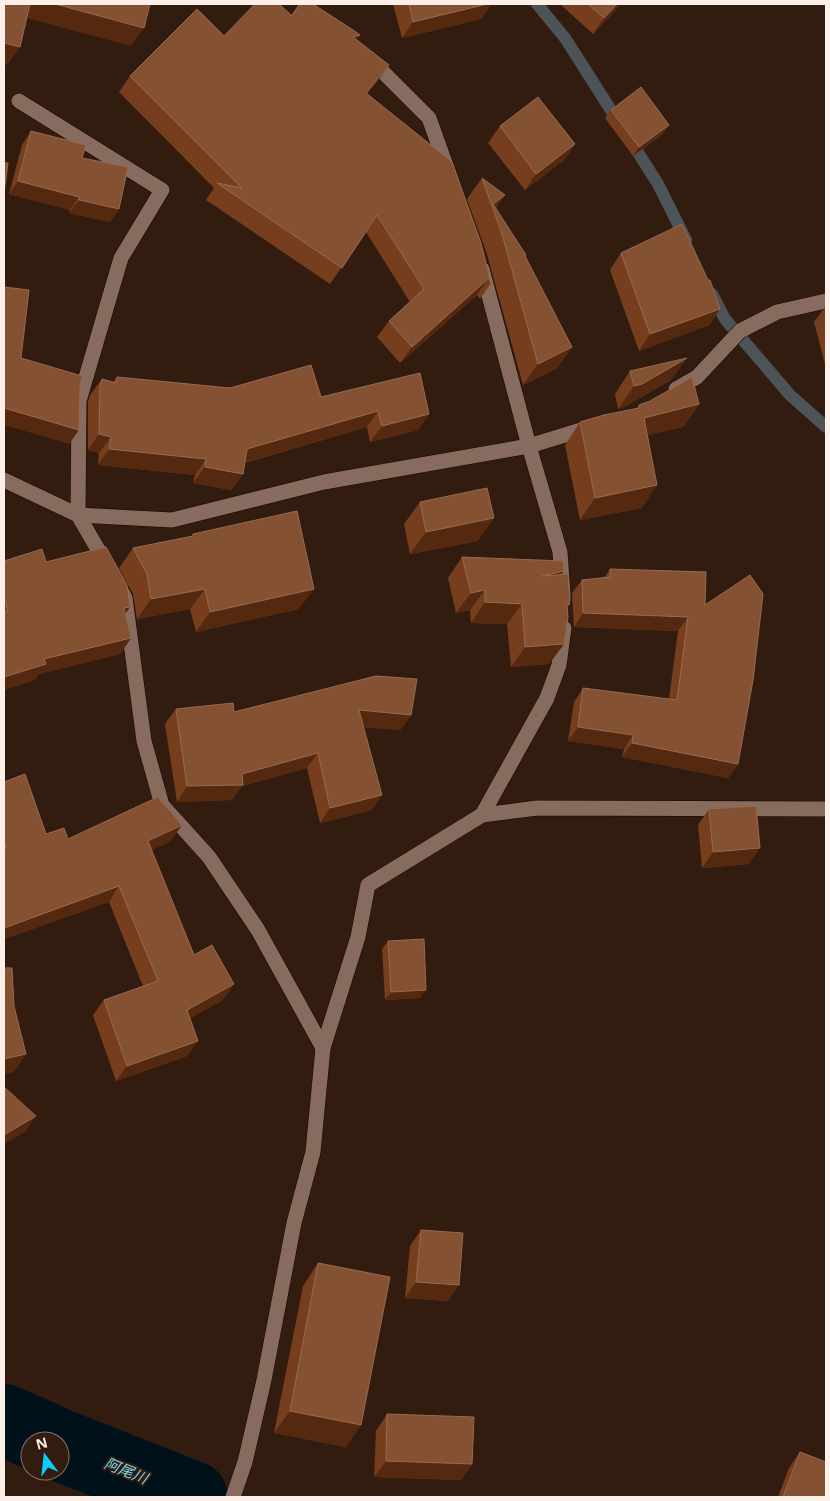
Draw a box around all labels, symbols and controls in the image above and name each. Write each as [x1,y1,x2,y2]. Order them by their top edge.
north arrow [20,1431,70,1481]
text: N [34,1432,49,1454]
water label: 阿尾川 [102,1452,153,1489]

